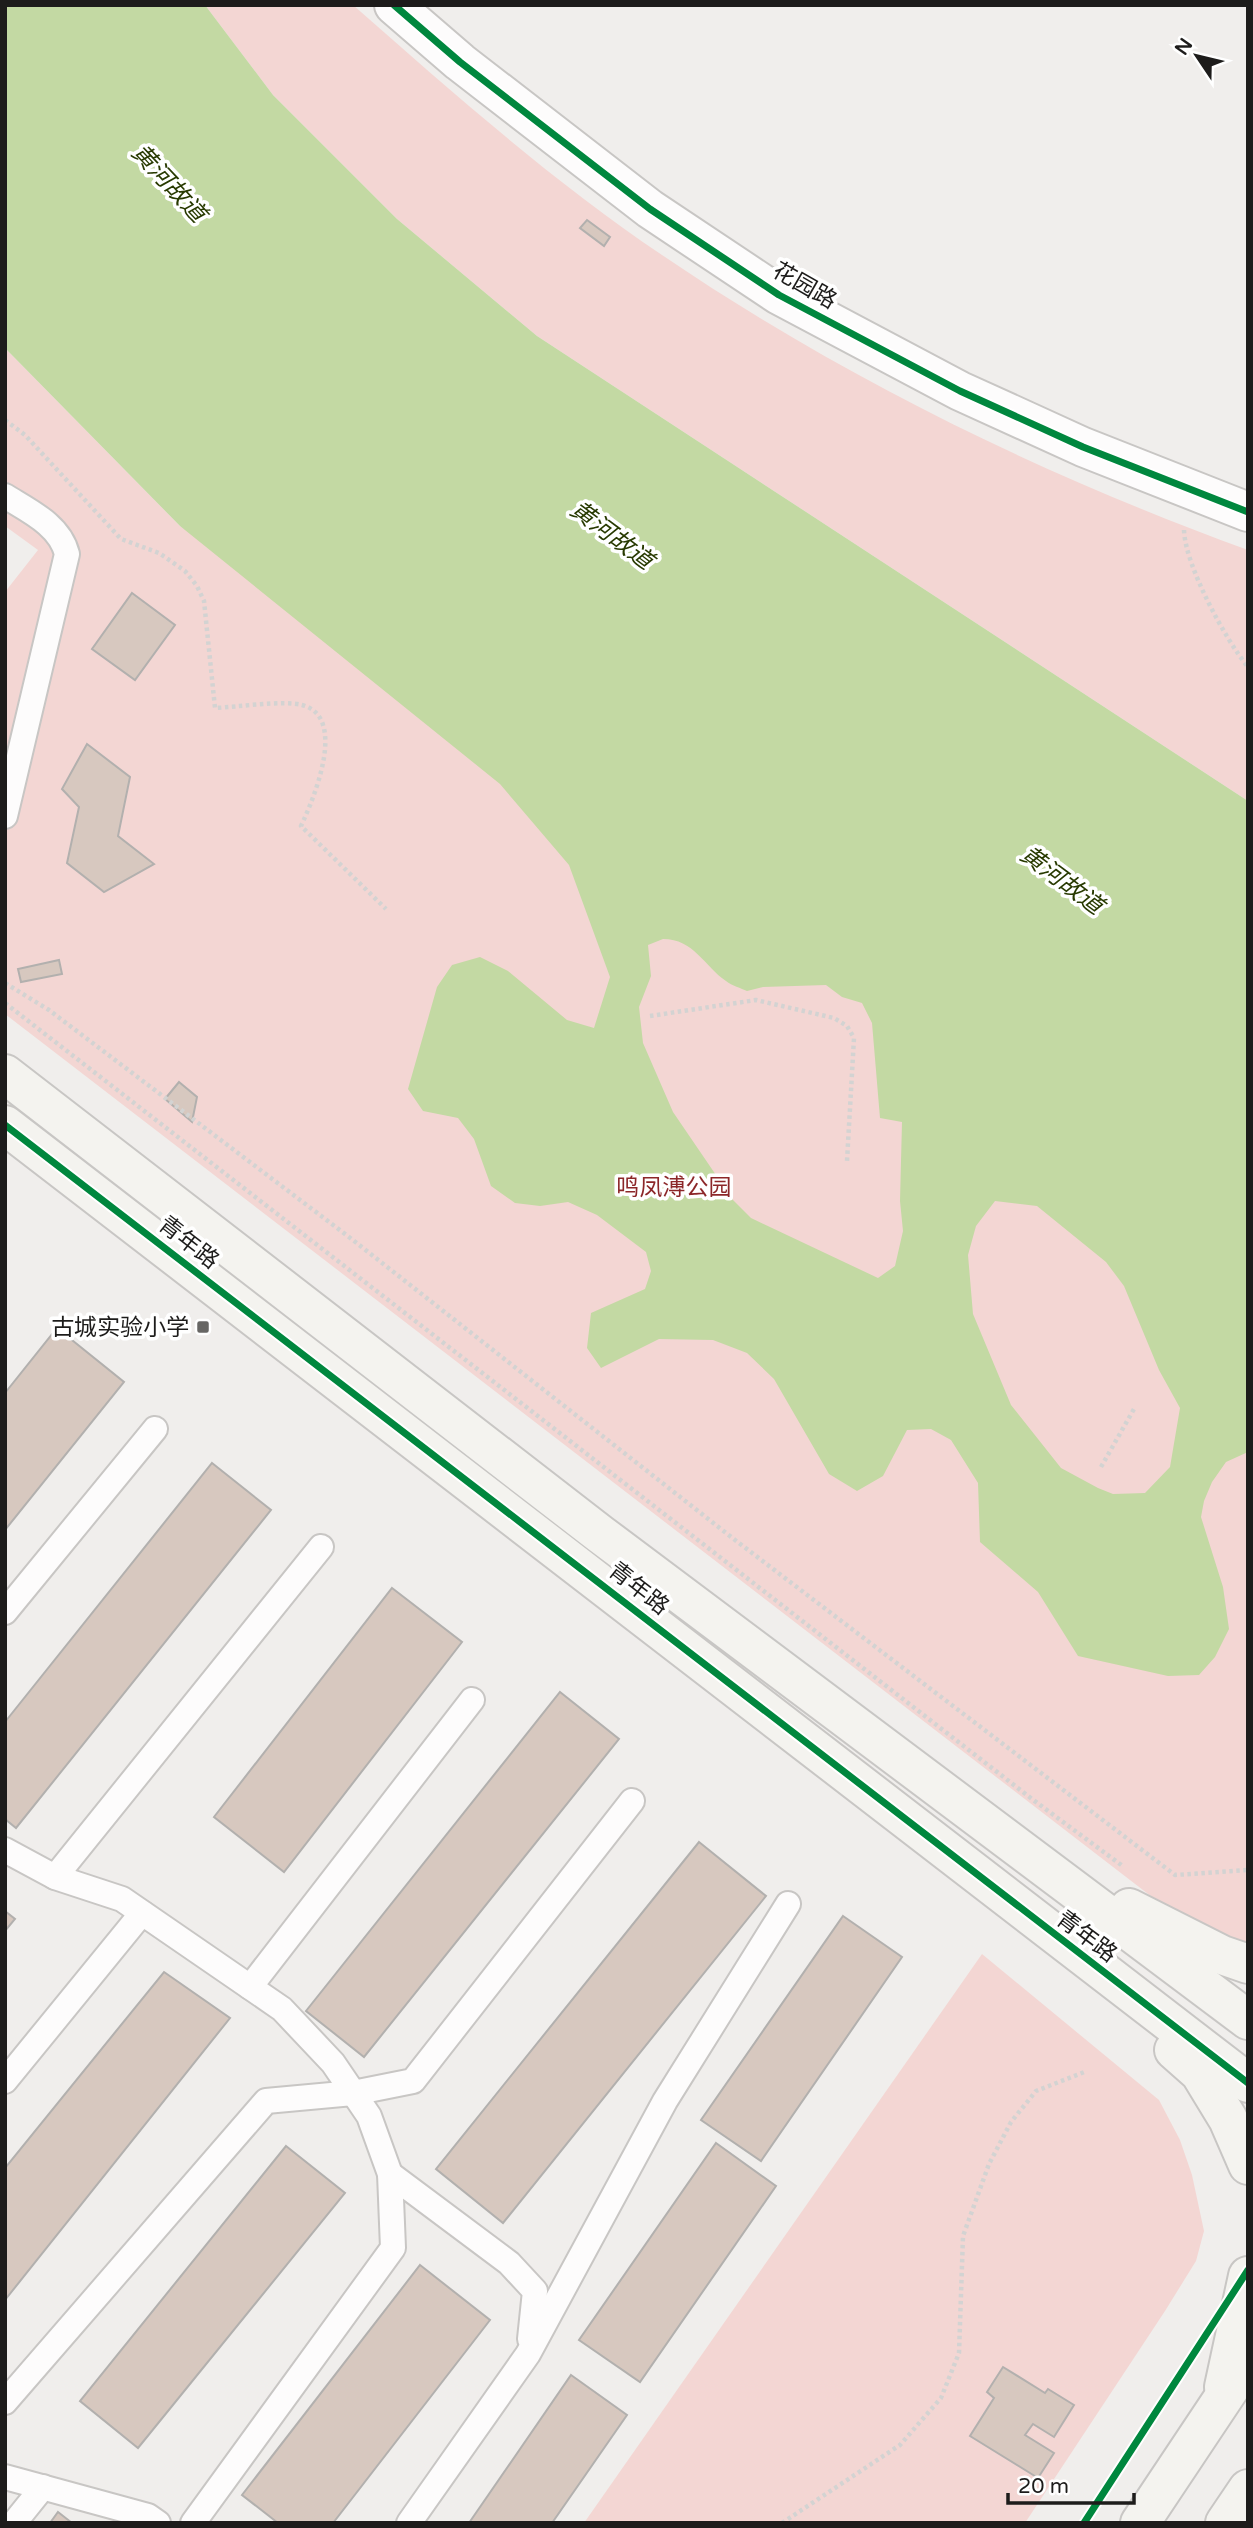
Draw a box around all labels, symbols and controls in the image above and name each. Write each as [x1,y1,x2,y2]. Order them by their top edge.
north arrow [1162,21,1232,91]
text: N [1171,34,1197,59]
water label: 黄河故道 [125,138,214,231]
street label: 花园路 [768,256,841,315]
water label: 黄河故道 [565,495,661,578]
water label: 黄河故道 [1015,840,1111,923]
park label: 鸣凤溥公园 [617,1174,732,1202]
street label: 青年路 [153,1211,224,1275]
place label: 古城实验小学 [51,1314,189,1342]
marker: 古城实验小学 [195,1319,211,1335]
street label: 青年路 [603,1557,674,1621]
street label: 青年路 [1050,1905,1122,1969]
scale bar [1008,2462,1134,2506]
text: 20 m [1018,2474,1069,2499]

